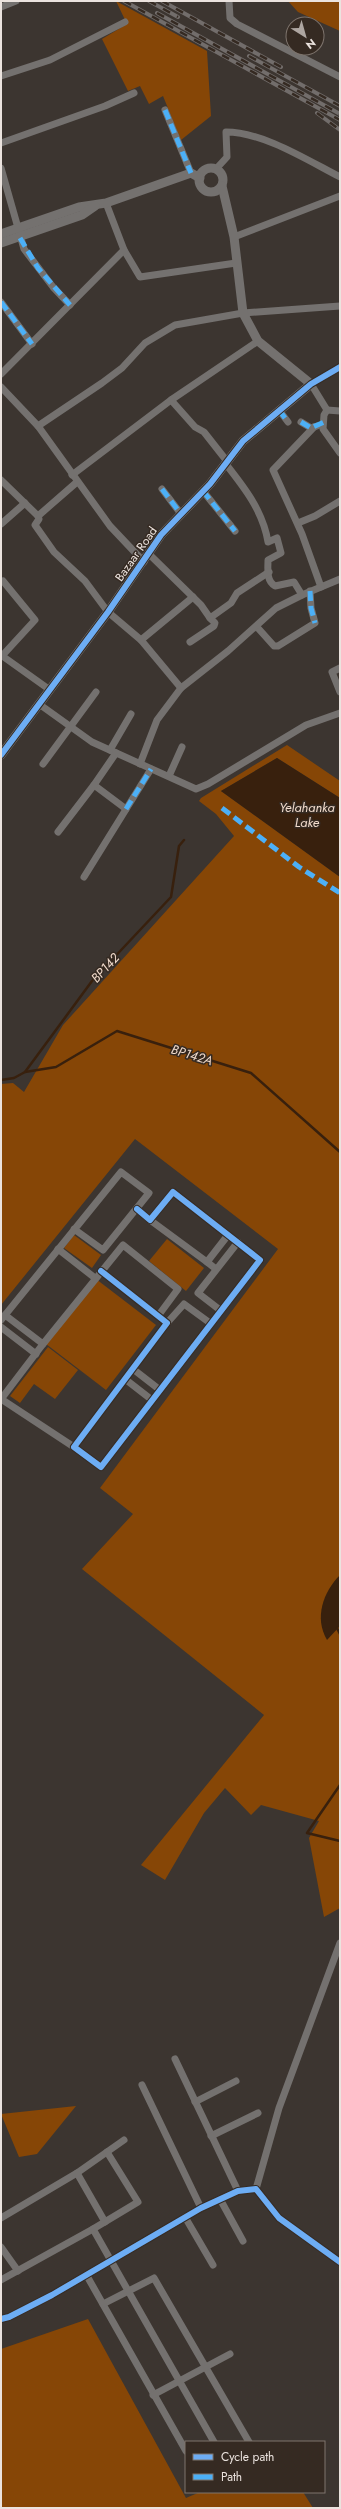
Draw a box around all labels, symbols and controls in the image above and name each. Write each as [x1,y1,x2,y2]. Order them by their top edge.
north arrow [285,16,325,56]
text: N [303,35,319,53]
street label: Bazaar Road [111,523,161,585]
water label: Yelahanka Lake [279,798,335,832]
water label: BP142 [86,948,124,987]
water label: BP142A [169,1040,215,1070]
legend [185,2441,325,2493]
text: Cycle path [221,2448,274,2466]
text: Path [221,2468,242,2486]

